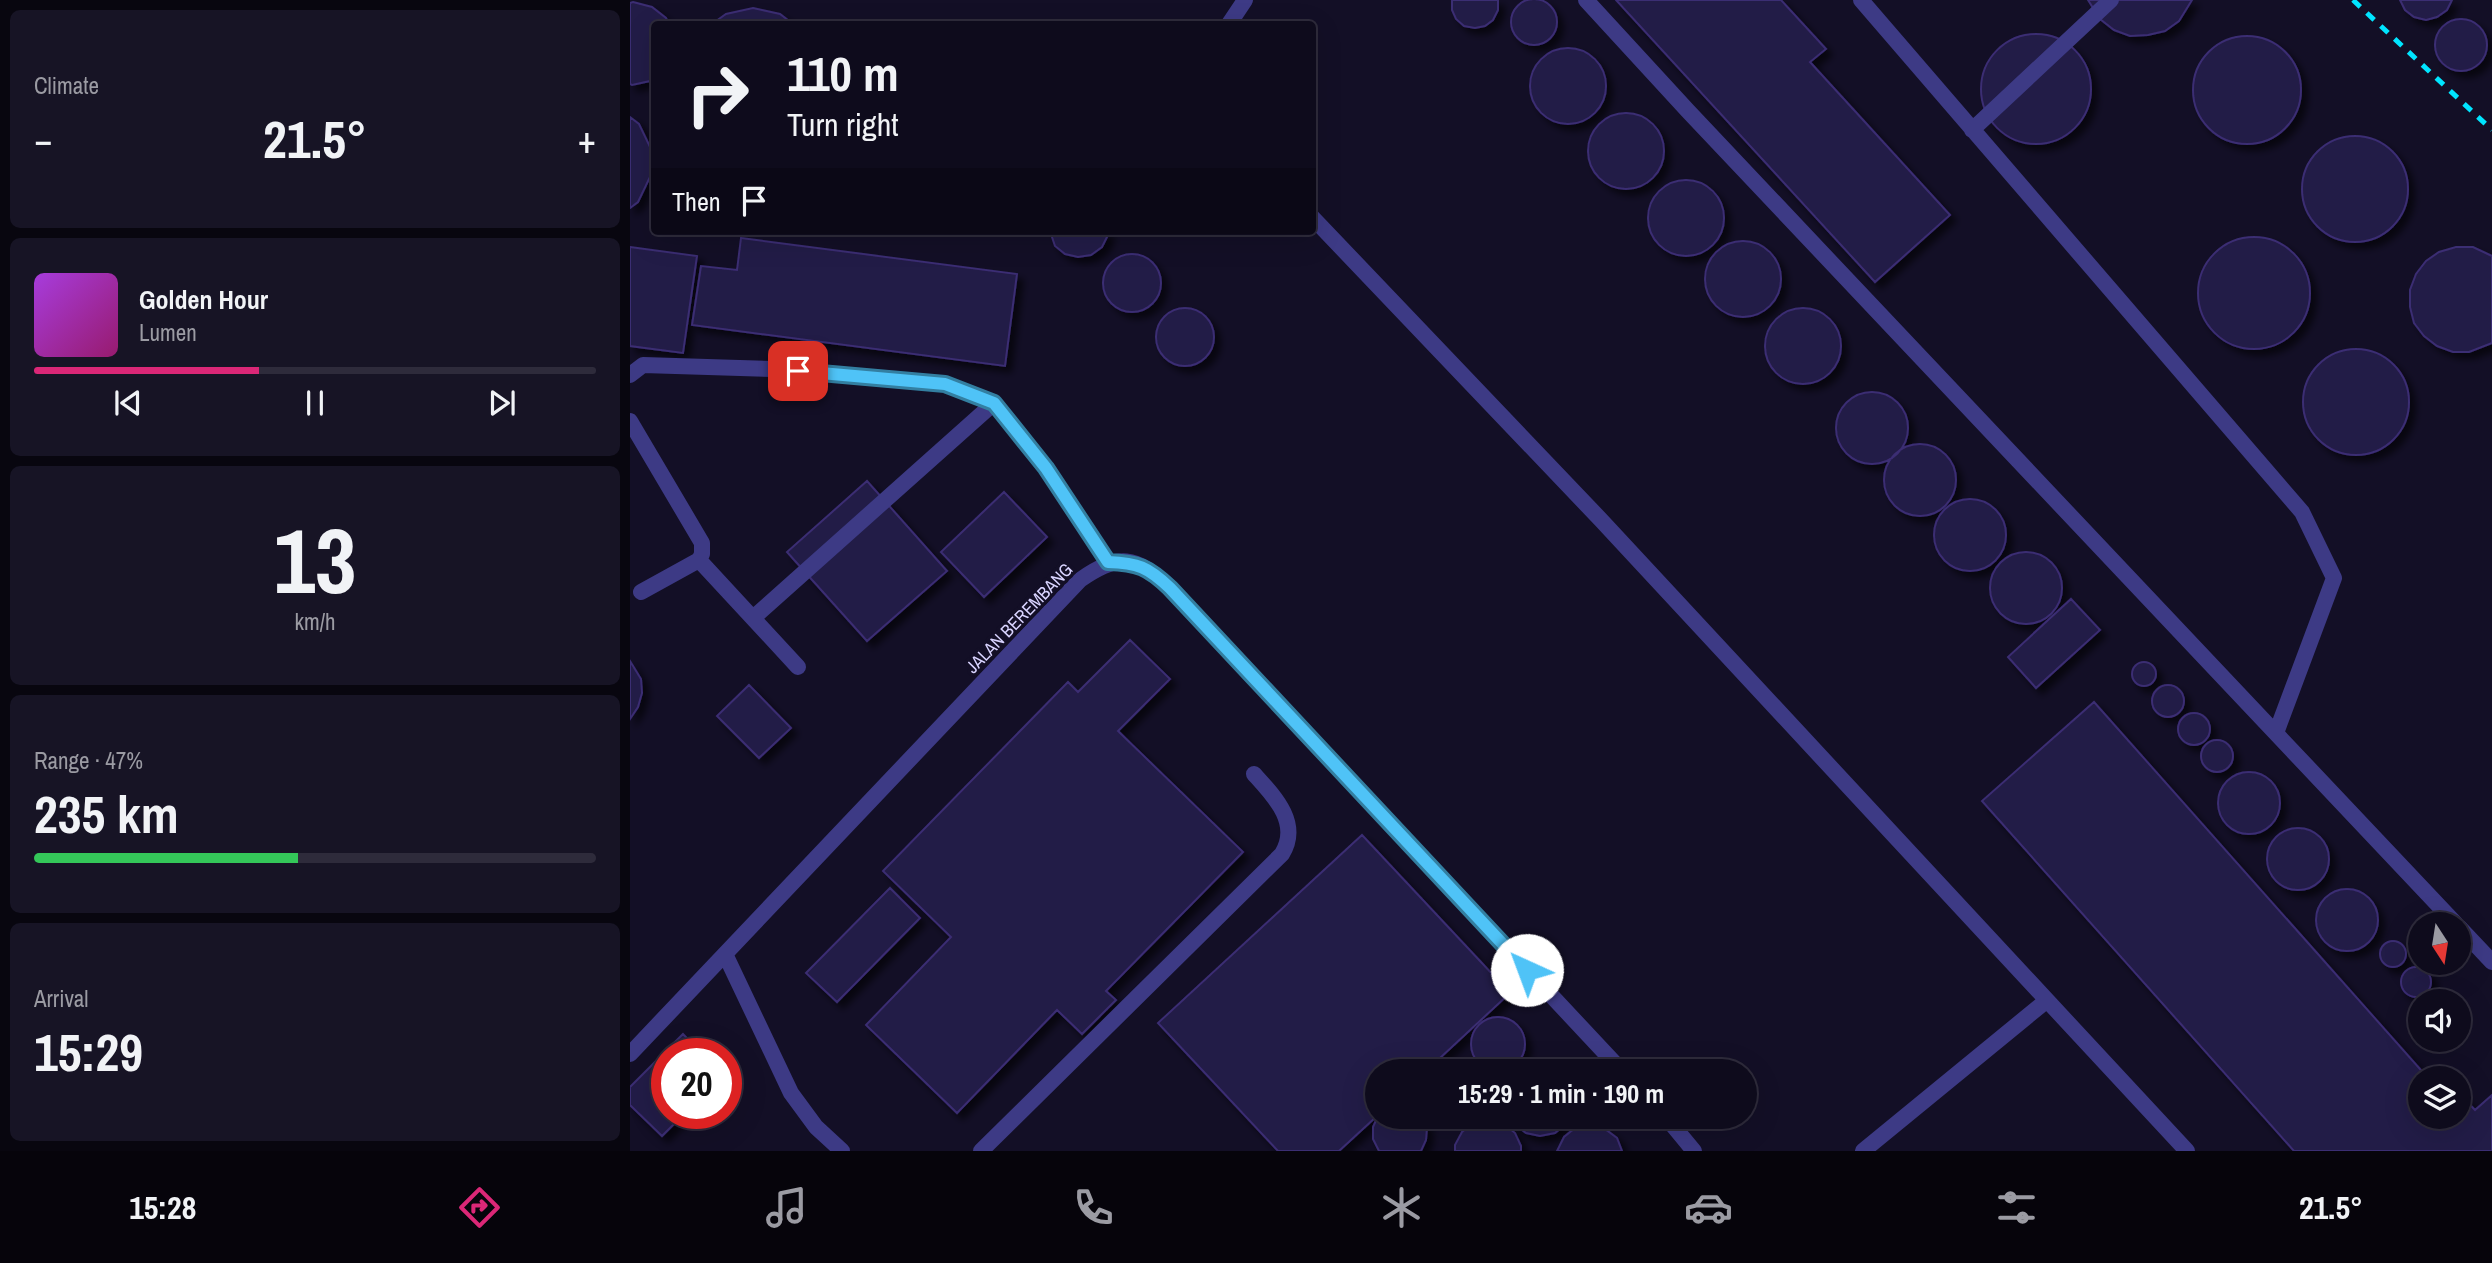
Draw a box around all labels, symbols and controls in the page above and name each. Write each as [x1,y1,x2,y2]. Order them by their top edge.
text: 110 m [787,40,899,106]
icon: right [672,49,763,140]
text: Climate [34,70,99,101]
text: Turn right [787,103,899,146]
text: 21.5° [263,104,367,174]
text: − [34,114,52,165]
text: + [578,114,596,165]
icon: arrive [735,182,773,220]
text: Then [672,184,721,219]
text: Golden Hour [139,282,268,317]
text: Lumen [139,317,197,348]
pin [768,341,828,401]
icon: arrive [779,352,817,390]
icon: previous [109,384,147,422]
icon: pause [296,384,334,422]
icon: next [483,384,521,422]
text: 13 [274,499,357,621]
street label: JALAN BEREMBANG [960,557,1078,679]
text: km/h [295,606,335,637]
text: Range · 47% [34,745,143,776]
text: 235 km [34,779,179,849]
north arrow [2408,912,2471,975]
map controls [2408,912,2471,1129]
position arrow [1490,933,1564,1007]
text: Arrival [34,983,89,1014]
button: sound [2408,989,2471,1052]
text: 15:29 [34,1017,143,1087]
speed limit sign: 20 [651,1038,742,1129]
button: layers [2408,1066,2471,1129]
text: 15:29 · 1 min · 190 m [1458,1076,1664,1111]
icon: directions [455,1183,504,1232]
icon: music [762,1183,811,1232]
icon: phone [1069,1183,1118,1232]
icon: climate [1377,1183,1426,1232]
icon: car [1684,1183,1733,1232]
icon: filters [1992,1183,2041,1232]
text: 15:28 [129,1186,196,1229]
text: 21.5° [2299,1186,2363,1229]

